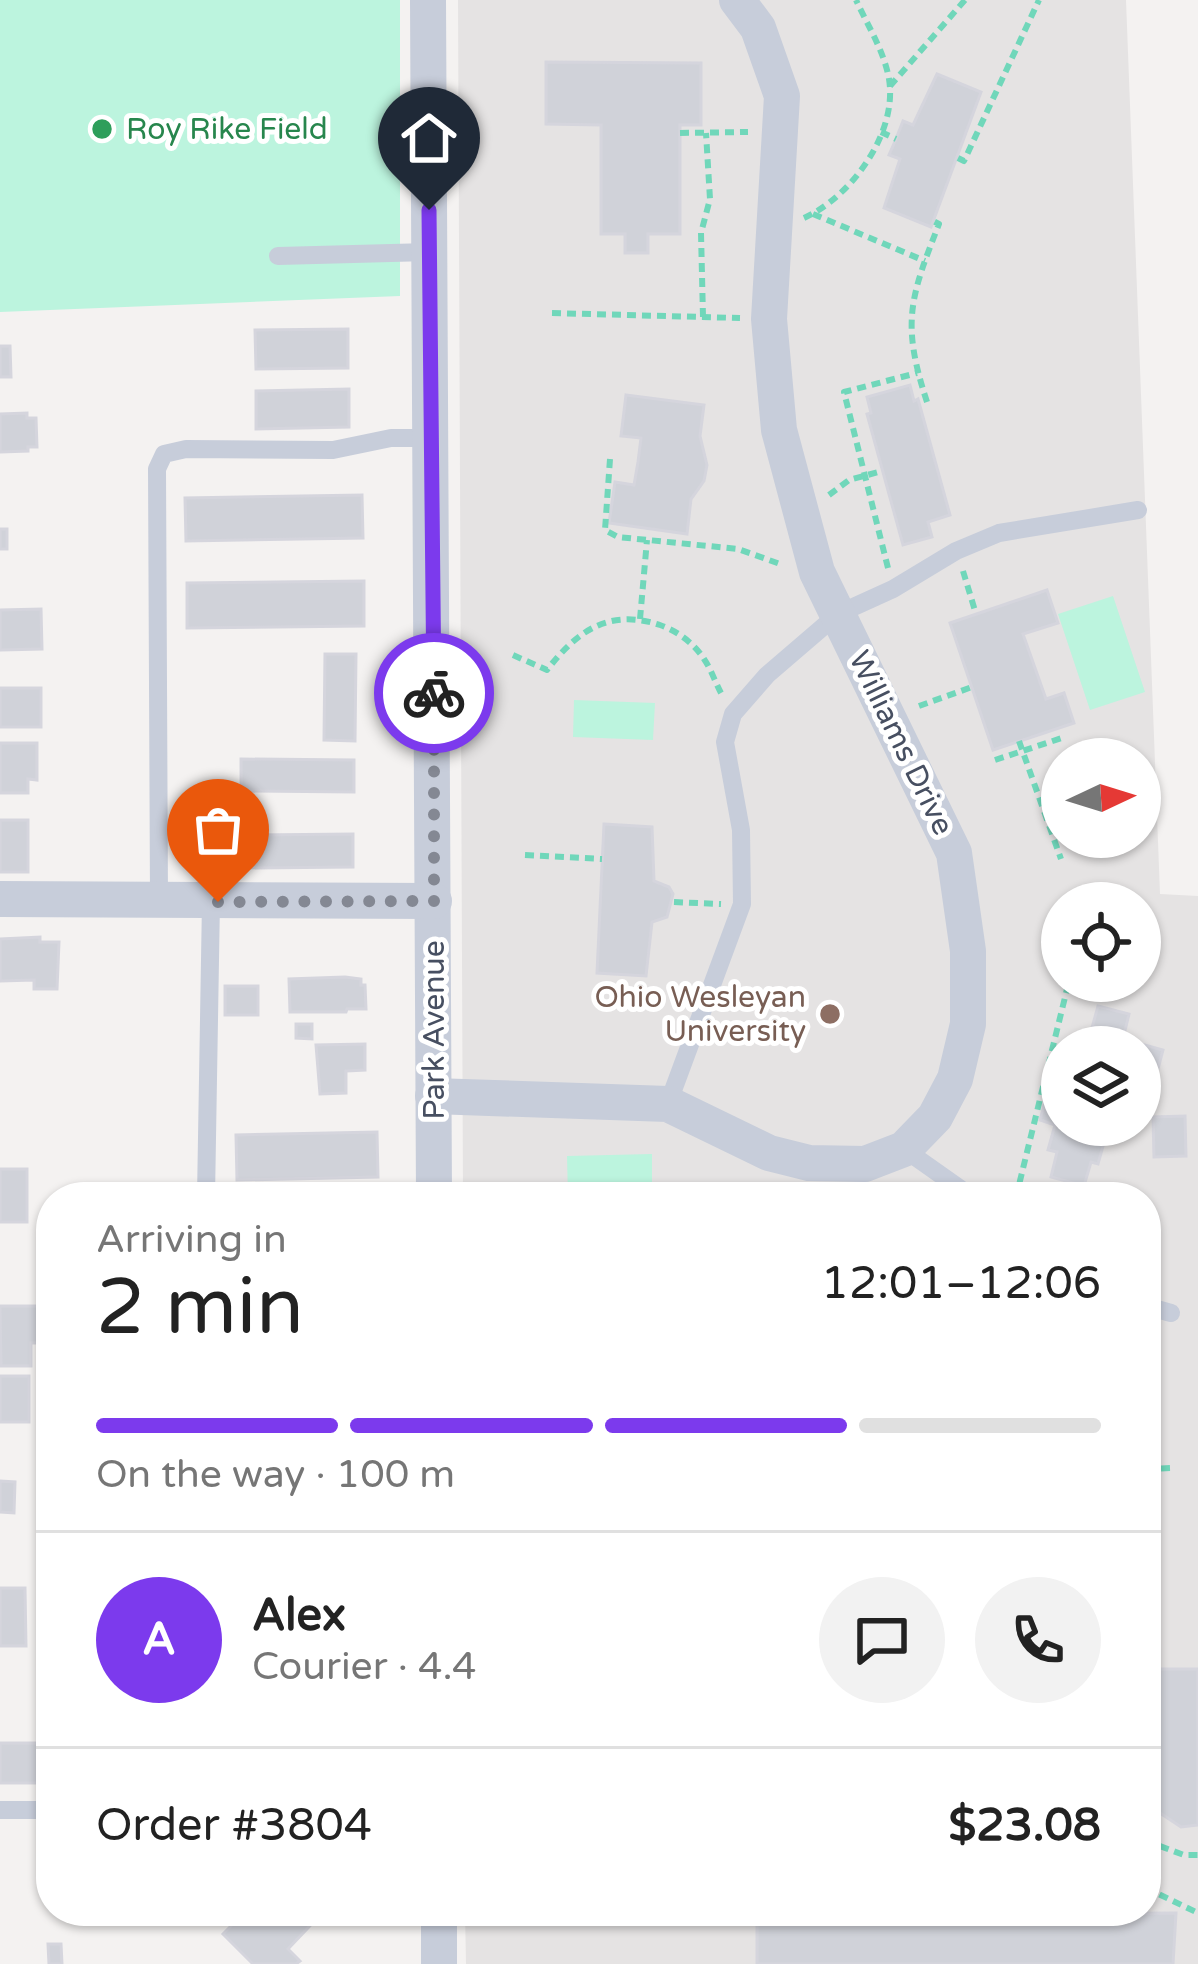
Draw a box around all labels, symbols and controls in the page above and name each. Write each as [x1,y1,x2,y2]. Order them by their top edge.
pin [378,87,480,210]
icon: home [396,105,462,171]
place label: Roy Rike Field [126,111,328,148]
marker: Roy Rike Field [89,116,115,142]
courier [374,633,494,753]
street label: Williams Drive [840,645,962,841]
icon: bike [401,660,467,726]
north arrow [1041,738,1161,858]
map controls [1041,738,1161,1146]
pin [167,779,269,902]
icon: bag [185,797,251,863]
button: locate [1041,882,1161,1002]
street label: Park Avenue [416,940,453,1120]
place label: Ohio Wesleyan University [594,979,806,1050]
marker: Ohio Wesleyan University [817,1001,843,1027]
button: layers [1041,1026,1161,1146]
text: Arriving in [96,1216,287,1263]
text: 12:01–12:06 [821,1257,1101,1311]
text: 2 min [96,1261,304,1355]
text: On the way · 100 m [96,1451,455,1498]
button: chat [819,1577,945,1703]
button: phone [975,1577,1101,1703]
text: Alex [252,1589,346,1643]
text: A [142,1613,176,1667]
text: Courier · 4.4 [252,1643,476,1690]
text: Order #3804 [96,1799,372,1853]
text: $23.08 [949,1799,1101,1853]

